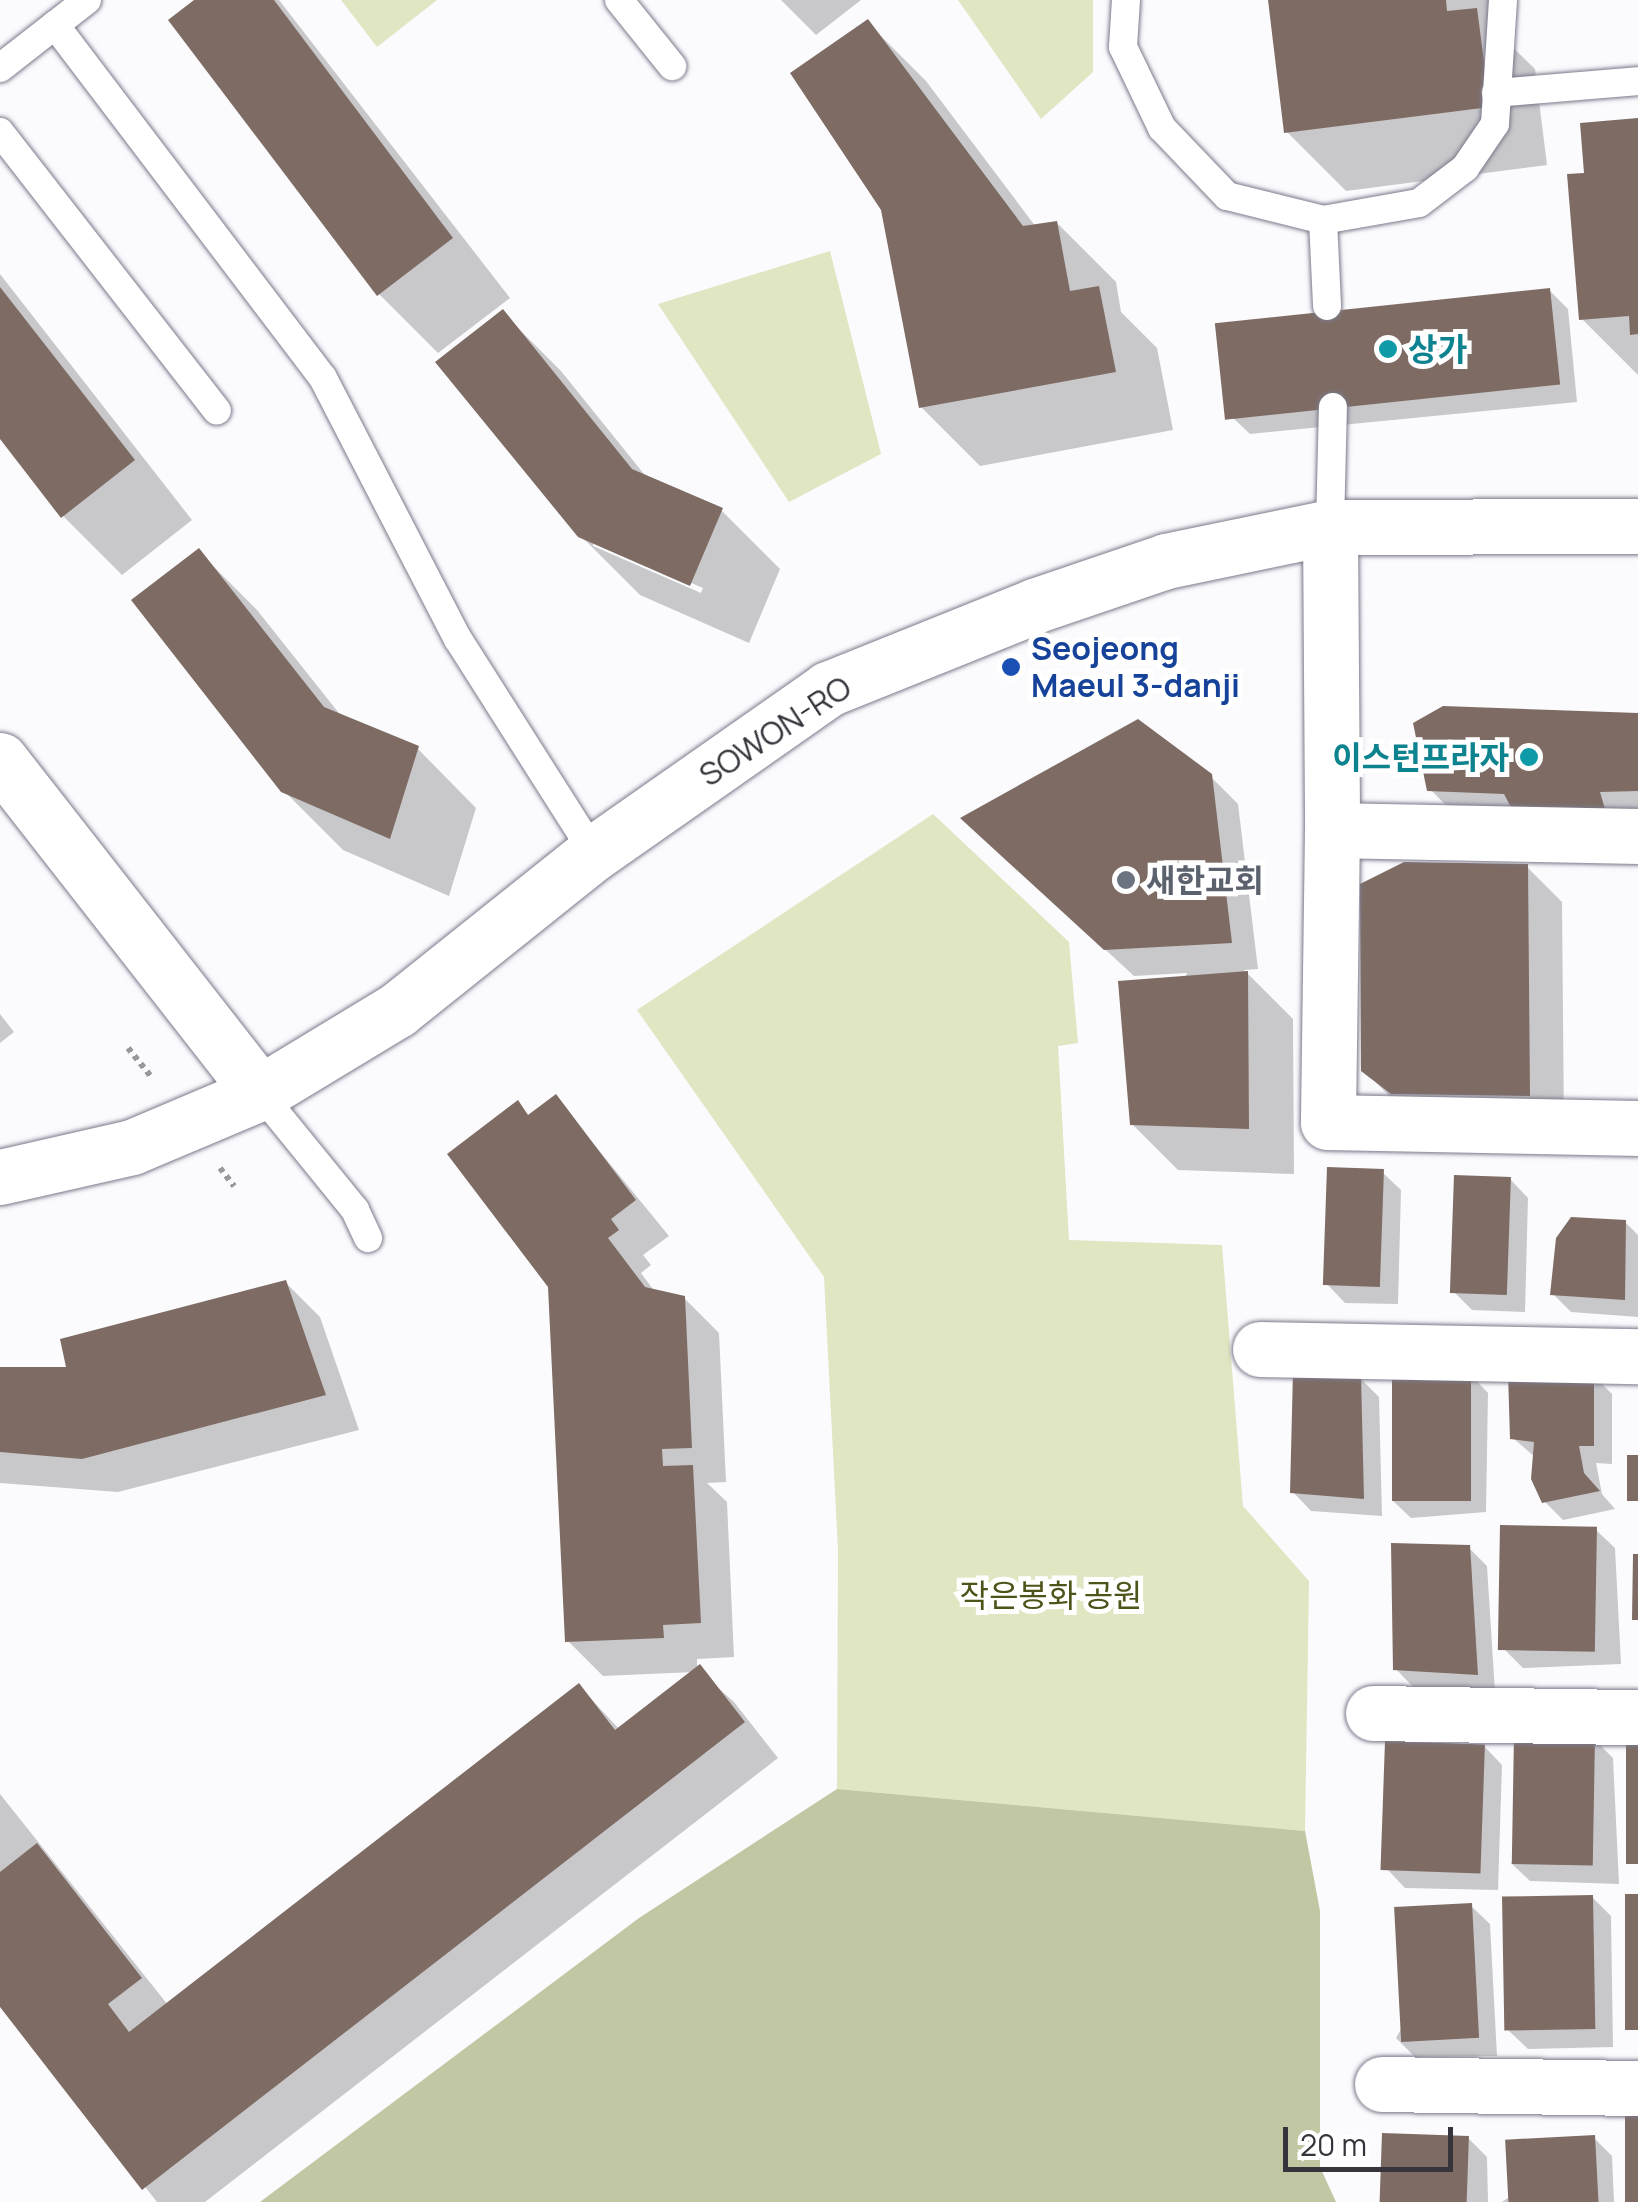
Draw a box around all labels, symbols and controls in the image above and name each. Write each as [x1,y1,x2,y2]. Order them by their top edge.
place label: 상가 [1408,330,1467,368]
marker: 상가 [1377,338,1399,360]
place label: Seojeong Maeul 3-danji [1031,630,1240,705]
marker: Seojeong Maeul 3-danji [1000,656,1022,678]
street label: SOWON-RO [692,668,858,794]
place label: 이스턴프라자 [1332,738,1509,776]
marker: 이스턴프라자 [1518,746,1540,768]
place label: 새한교회 [1146,861,1264,899]
marker: 새한교회 [1115,869,1137,891]
park label: 작은봉화 공원 [959,1576,1143,1614]
scale bar [1288,2107,1458,2169]
text: 20 m [1300,2124,1367,2165]

